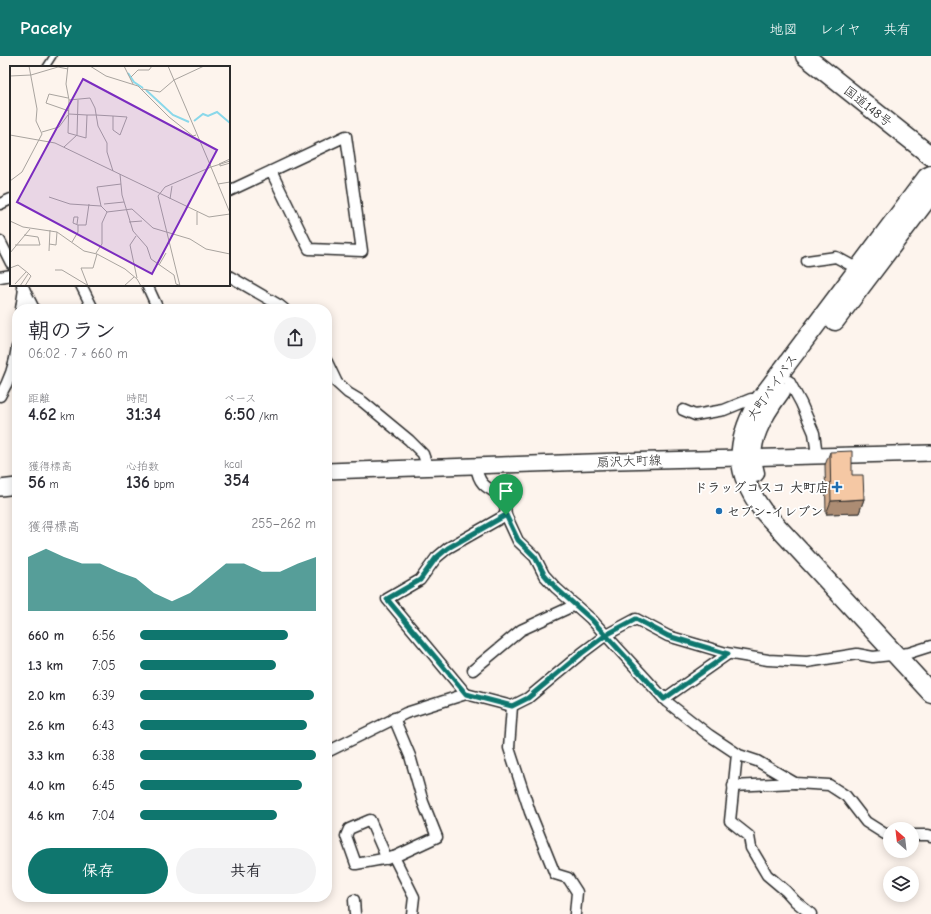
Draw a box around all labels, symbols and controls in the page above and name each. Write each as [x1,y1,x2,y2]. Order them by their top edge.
text: Pacely [20,17,72,39]
text: 地図 [770,21,798,38]
text: レイヤ [820,21,861,38]
text: 共有 [883,21,911,38]
inset map [10,66,230,286]
street label: 国道148号 [841,83,895,129]
button: share [274,317,316,359]
text: 朝のラン [28,318,116,344]
text: 06:02 · 7 × 660 m [28,346,128,361]
street label: 大町バイパス [744,351,800,423]
text: 距離 [28,392,50,405]
text: 時間 [126,392,148,405]
text: ペース [224,392,256,405]
text: 4.62 [28,405,56,424]
text: 31:34 [126,405,161,424]
text: 6:50 [224,405,255,424]
text: km [56,410,75,423]
text: /km [255,410,278,423]
street label: 扇沢大町線 [596,452,663,470]
text: kcal [224,458,242,471]
text: 獲得標高 [28,460,72,473]
text: 心拍数 [126,460,159,473]
text: 354 [224,471,249,490]
text: 56 [28,473,46,492]
text: 136 [126,473,150,492]
pin [489,474,523,515]
text: m [46,478,59,491]
text: bpm [150,478,174,491]
icon: arrive [495,480,517,502]
place label: ドラッグコスコ 大町店 [694,480,829,495]
marker: ドラッグコスコ 大町店 [832,482,842,492]
place label: セブン-イレブン [727,504,823,519]
marker: セブン-イレブン [714,506,724,516]
text: 255–262 m [252,516,316,531]
text: 獲得標高 [28,519,80,534]
text: 660 m [28,628,64,643]
text: 6:56 [92,628,116,643]
text: 1.3 km [28,658,63,673]
text: 7:05 [92,658,115,673]
text: 2.0 km [28,688,66,703]
text: 6:39 [92,688,115,703]
text: 2.6 km [28,718,65,733]
text: 6:43 [92,718,114,733]
text: 3.3 km [28,748,64,763]
text: 6:38 [92,748,115,763]
text: 4.0 km [28,778,65,793]
text: 6:45 [92,778,115,793]
text: 4.6 km [28,808,65,823]
text: 7:04 [92,808,115,823]
north arrow [883,822,919,858]
map controls [883,822,919,902]
button: 保存 [28,848,168,894]
button: 共有 [176,848,316,894]
button: layers [883,866,919,902]

